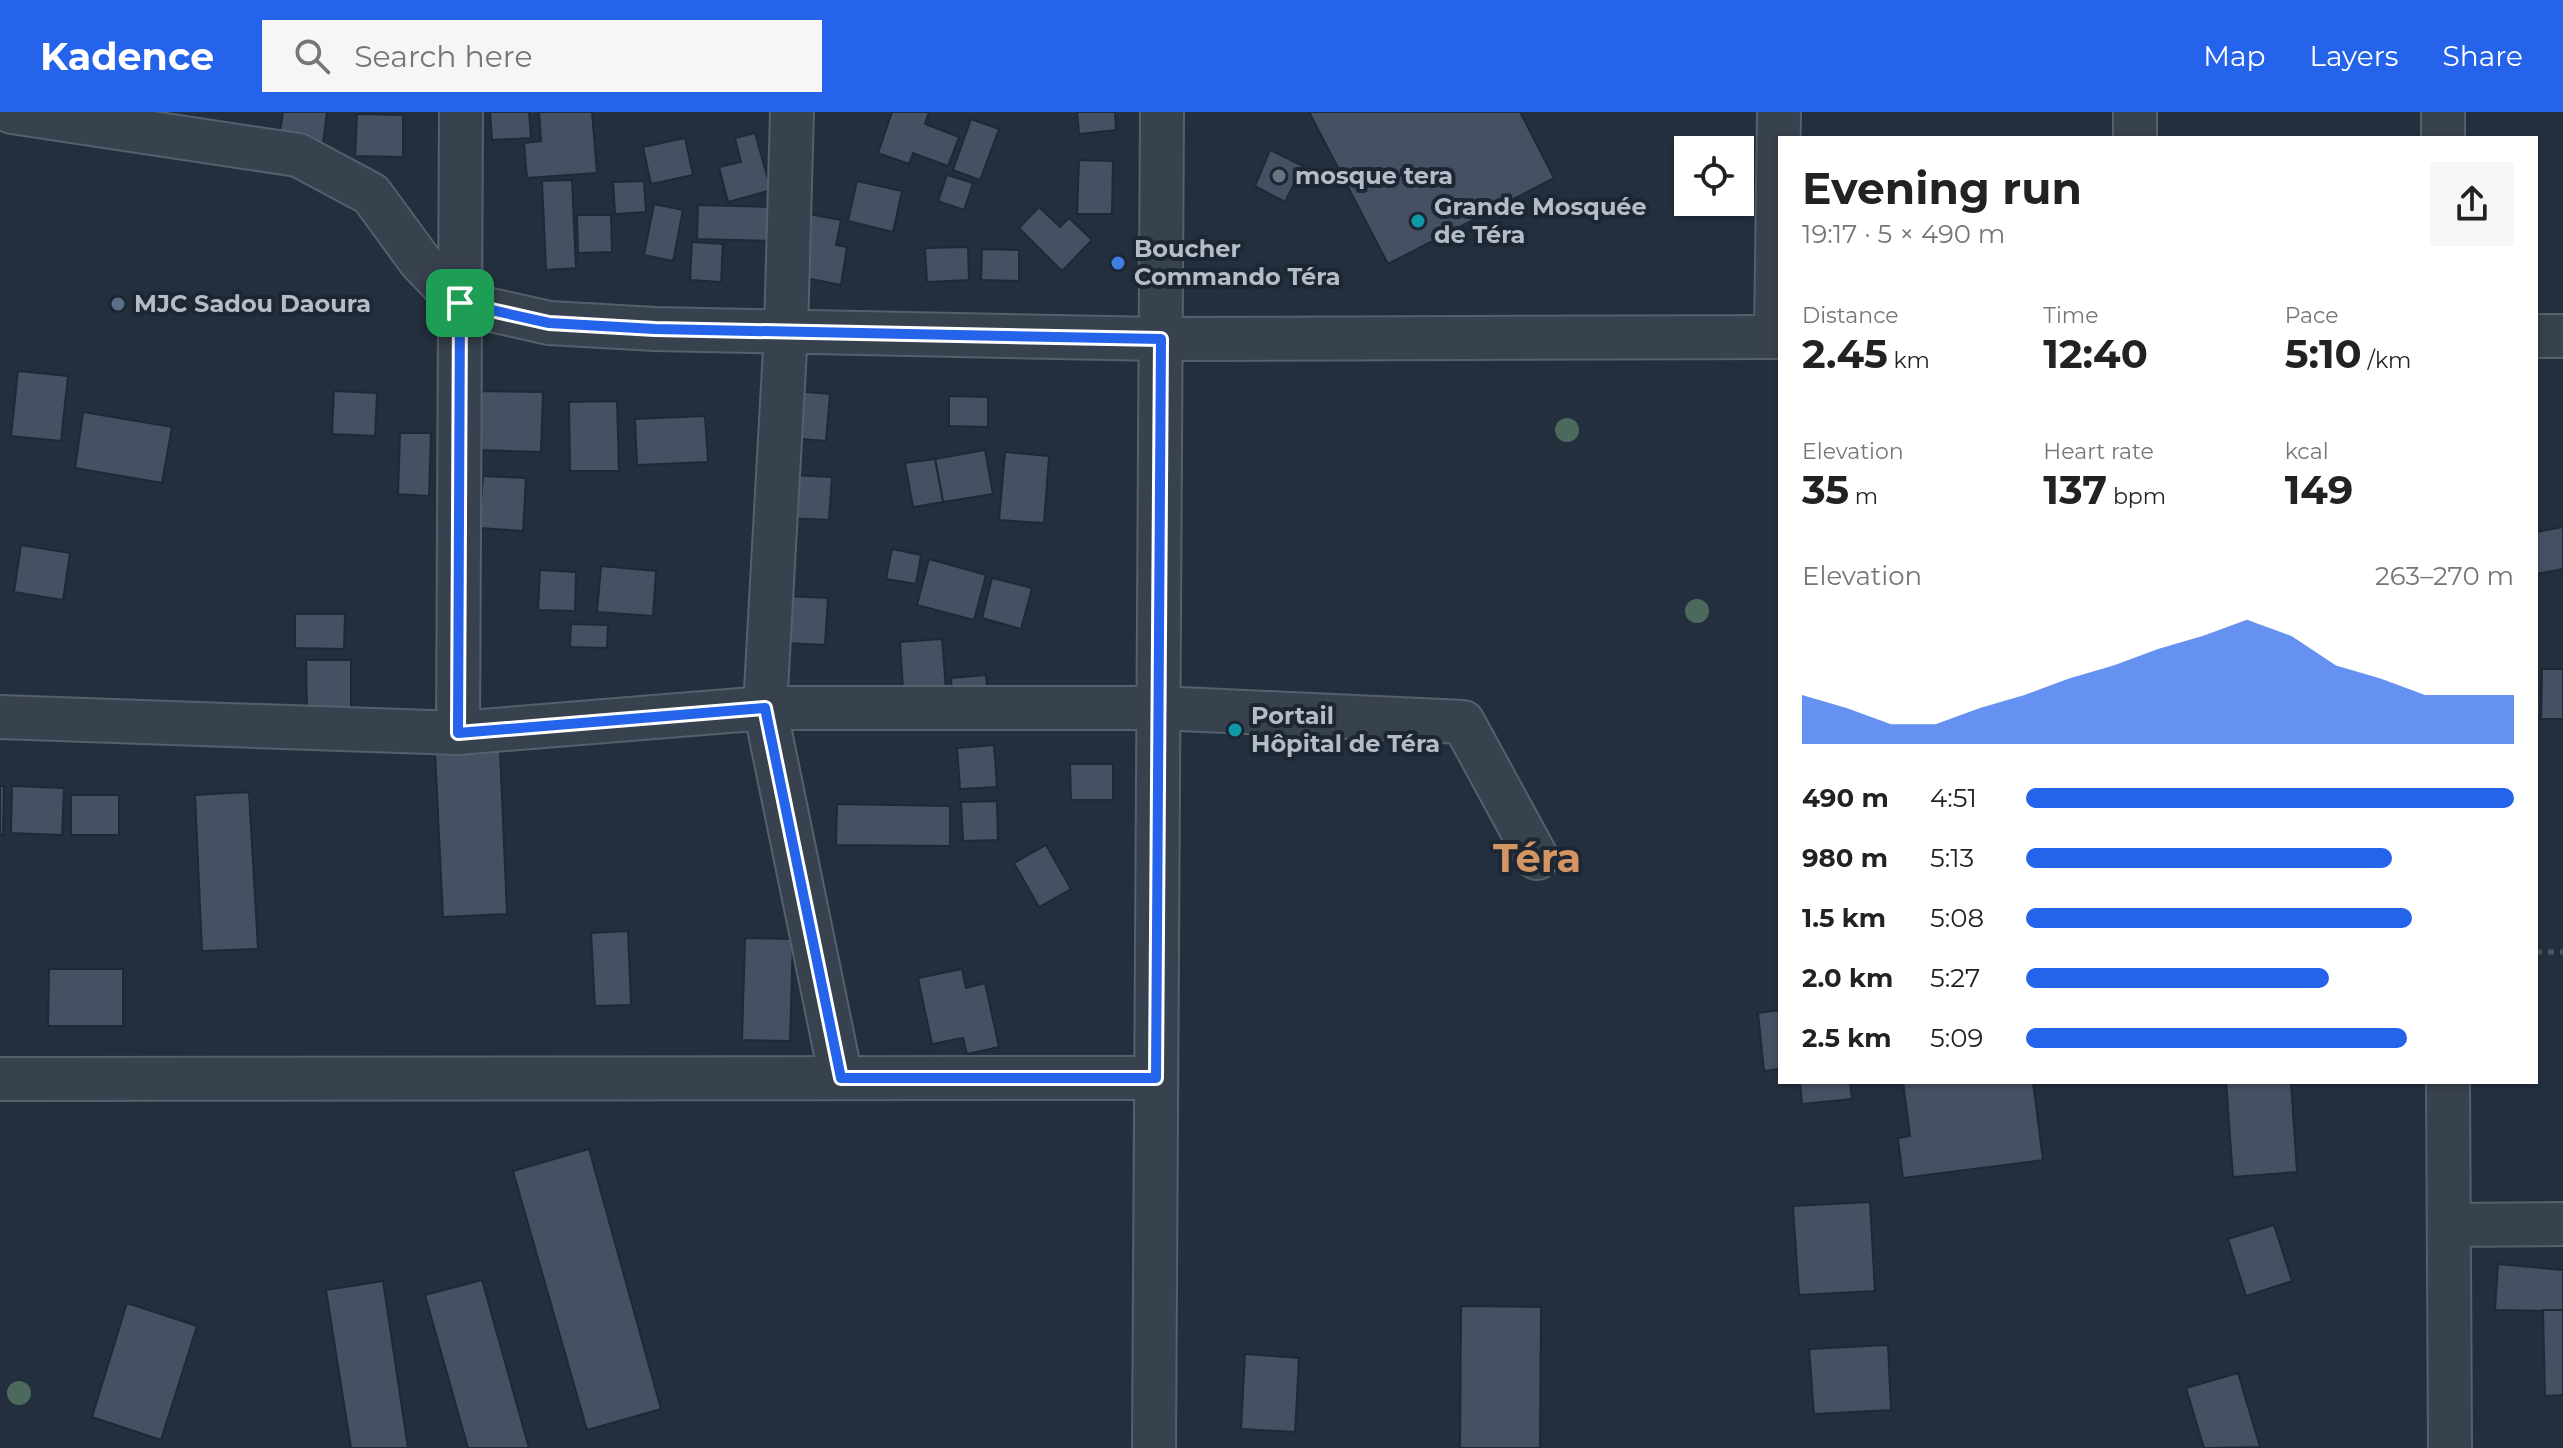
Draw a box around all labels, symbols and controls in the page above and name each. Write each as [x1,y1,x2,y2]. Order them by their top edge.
search box [262,20,822,92]
text: Kadence [40,33,214,80]
icon: search [290,34,334,78]
text: Search here [354,38,533,75]
text: Map [2203,39,2266,73]
text: Layers [2310,39,2399,73]
text: Share [2443,39,2523,73]
map controls [1674,136,1754,216]
button: locate [1674,136,1754,216]
place label: mosque tera [1295,161,1453,190]
text: Evening run [1802,161,2082,215]
button: share [2430,162,2514,246]
marker: mosque tera [1270,167,1288,185]
place label: Grande Mosquée de Téra [1434,192,1647,249]
marker: Grande Mosquée de Téra [1409,212,1427,230]
text: 19:17 · 5 × 490 m [1802,218,2005,250]
place label: Boucher Commando Téra [1134,234,1340,291]
marker: Boucher Commando Téra [1109,254,1127,272]
pin [426,269,494,337]
icon: arrive [438,281,482,325]
place label: MJC Sadou Daoura [134,289,371,318]
marker: MJC Sadou Daoura [109,295,127,313]
text: Distance [1802,302,1899,329]
text: Time [2043,302,2099,329]
text: Pace [2285,302,2339,329]
text: 2.45 [1802,329,1888,378]
text: 12:40 [2043,329,2148,378]
text: 5:10 [2285,329,2362,378]
text: km [1888,347,1930,374]
text: /km [2362,347,2411,374]
text: Elevation [1802,438,1904,465]
text: Heart rate [2043,438,2154,465]
text: kcal [2285,438,2329,465]
text: 35 [1802,465,1849,514]
text: 137 [2043,465,2107,514]
text: 149 [2285,465,2353,514]
text: m [1849,483,1878,510]
text: bpm [2107,483,2166,510]
text: Elevation [1802,560,1922,592]
text: 263–270 m [2375,560,2514,592]
place label: Portail Hôpital de Téra [1251,701,1440,758]
marker: Portail Hôpital de Téra [1226,721,1244,739]
text: 490 m [1802,782,1889,814]
text: 4:51 [1930,782,1977,814]
district label: Téra [1493,833,1581,882]
text: 980 m [1802,842,1888,874]
text: 5:13 [1930,842,1974,874]
text: 1.5 km [1802,902,1886,934]
text: 5:08 [1930,902,1984,934]
text: 2.0 km [1802,962,1893,994]
text: 5:27 [1930,962,1980,994]
text: 2.5 km [1802,1022,1891,1054]
text: 5:09 [1930,1022,1983,1054]

